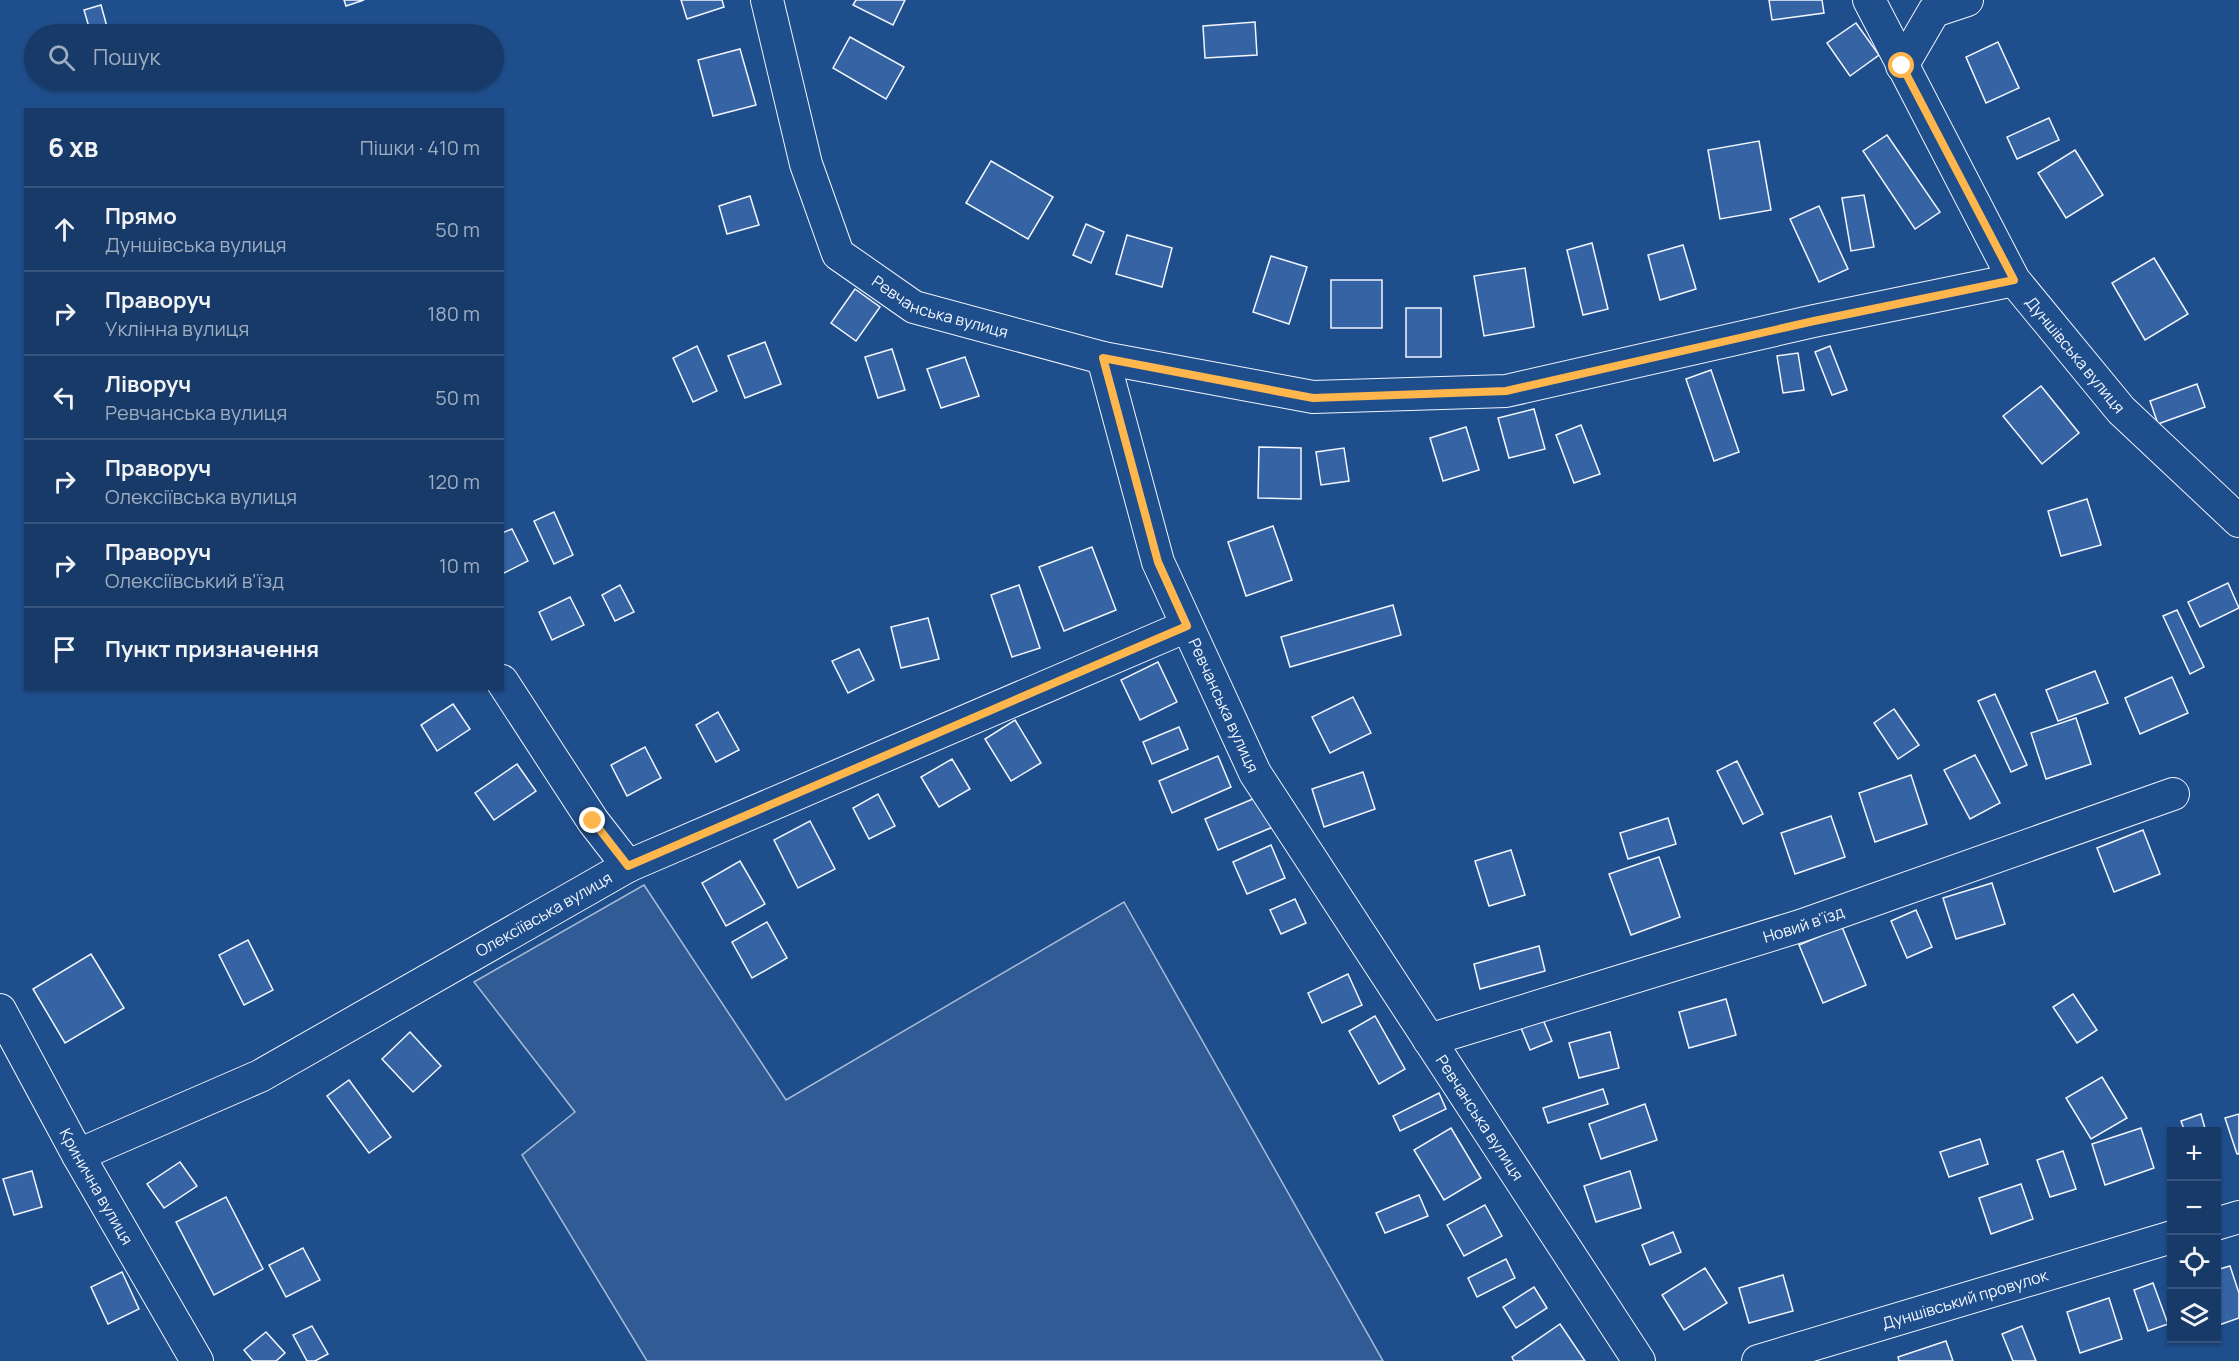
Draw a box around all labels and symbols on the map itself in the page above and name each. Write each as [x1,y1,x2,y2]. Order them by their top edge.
route start [1888,52,1914,78]
street label: Ревчанська вулиця [868,270,1011,343]
street label: Дуншівська вулиця [2021,292,2130,418]
street label: Ревчанська вулиця [1183,634,1264,776]
route end [579,807,605,833]
street label: Олексіївська вулиця [471,866,616,962]
street label: Новий в'їзд [1760,900,1847,948]
street label: Ревчанська вулиця [1431,1050,1529,1185]
street label: Кринична вулиця [55,1124,138,1249]
street label: Дуншівський провулок [1879,1263,2052,1334]

